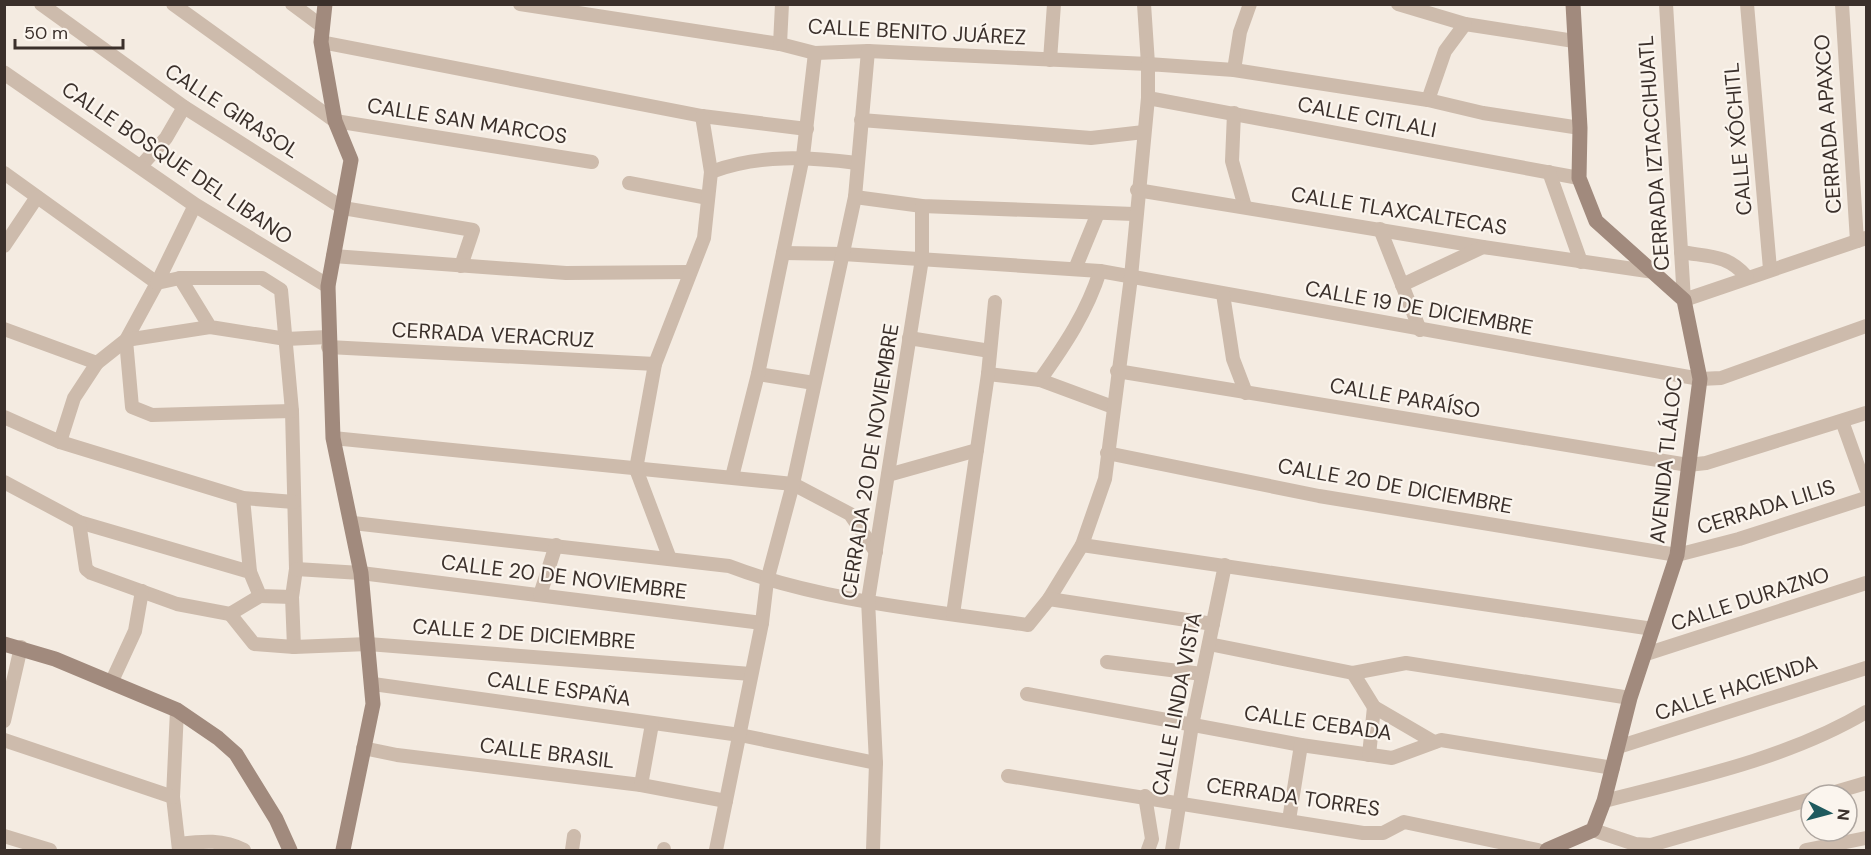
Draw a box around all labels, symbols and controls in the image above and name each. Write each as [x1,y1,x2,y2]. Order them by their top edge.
scale bar [15,12,123,50]
street label: CALLE BENITO JUÁREZ [807,12,1027,52]
text: 50 m [24,21,68,45]
street label: CERRADA APAXCO [1808,33,1848,215]
street label: CERRADA IZTACCIHUATL [1632,34,1676,272]
street label: CALLE GIRASOL [159,57,305,165]
street label: CALLE XÓCHITL [1717,61,1759,217]
street label: CALLE BOSQUE DEL LIBANO [56,75,298,251]
street label: CALLE CITLALI [1295,90,1439,144]
street label: CALLE SAN MARCOS [365,91,569,151]
street label: CALLE TLAXCALTECAS [1289,180,1509,242]
street label: CALLE 19 DE DICIEMBRE [1303,274,1535,342]
street label: CERRADA VERACRUZ [391,316,595,354]
street label: CERRADA 20 DE NOVIEMBRE [834,321,906,601]
street label: CALLE PARAÍSO [1328,371,1482,425]
street label: AVENIDA TLÁLOC [1643,375,1689,545]
street label: CALLE 20 DE DICIEMBRE [1275,452,1515,520]
street label: CERRADA LILIS [1694,473,1838,541]
street label: CALLE 20 DE NOVIEMBRE [439,548,689,606]
street label: CALLE DURAZNO [1667,560,1833,638]
street label: CALLE LINDA VISTA [1145,610,1209,798]
street label: CALLE 2 DE DICIEMBRE [411,612,637,656]
street label: CALLE HACIENDA [1651,649,1821,727]
street label: CALLE ESPAÑA [485,665,633,713]
street label: CALLE CEBADA [1242,699,1394,747]
street label: CALLE BRASIL [478,731,616,775]
street label: CERRADA TORRES [1204,771,1382,823]
north arrow [1799,783,1859,843]
text: N [1832,808,1854,821]

